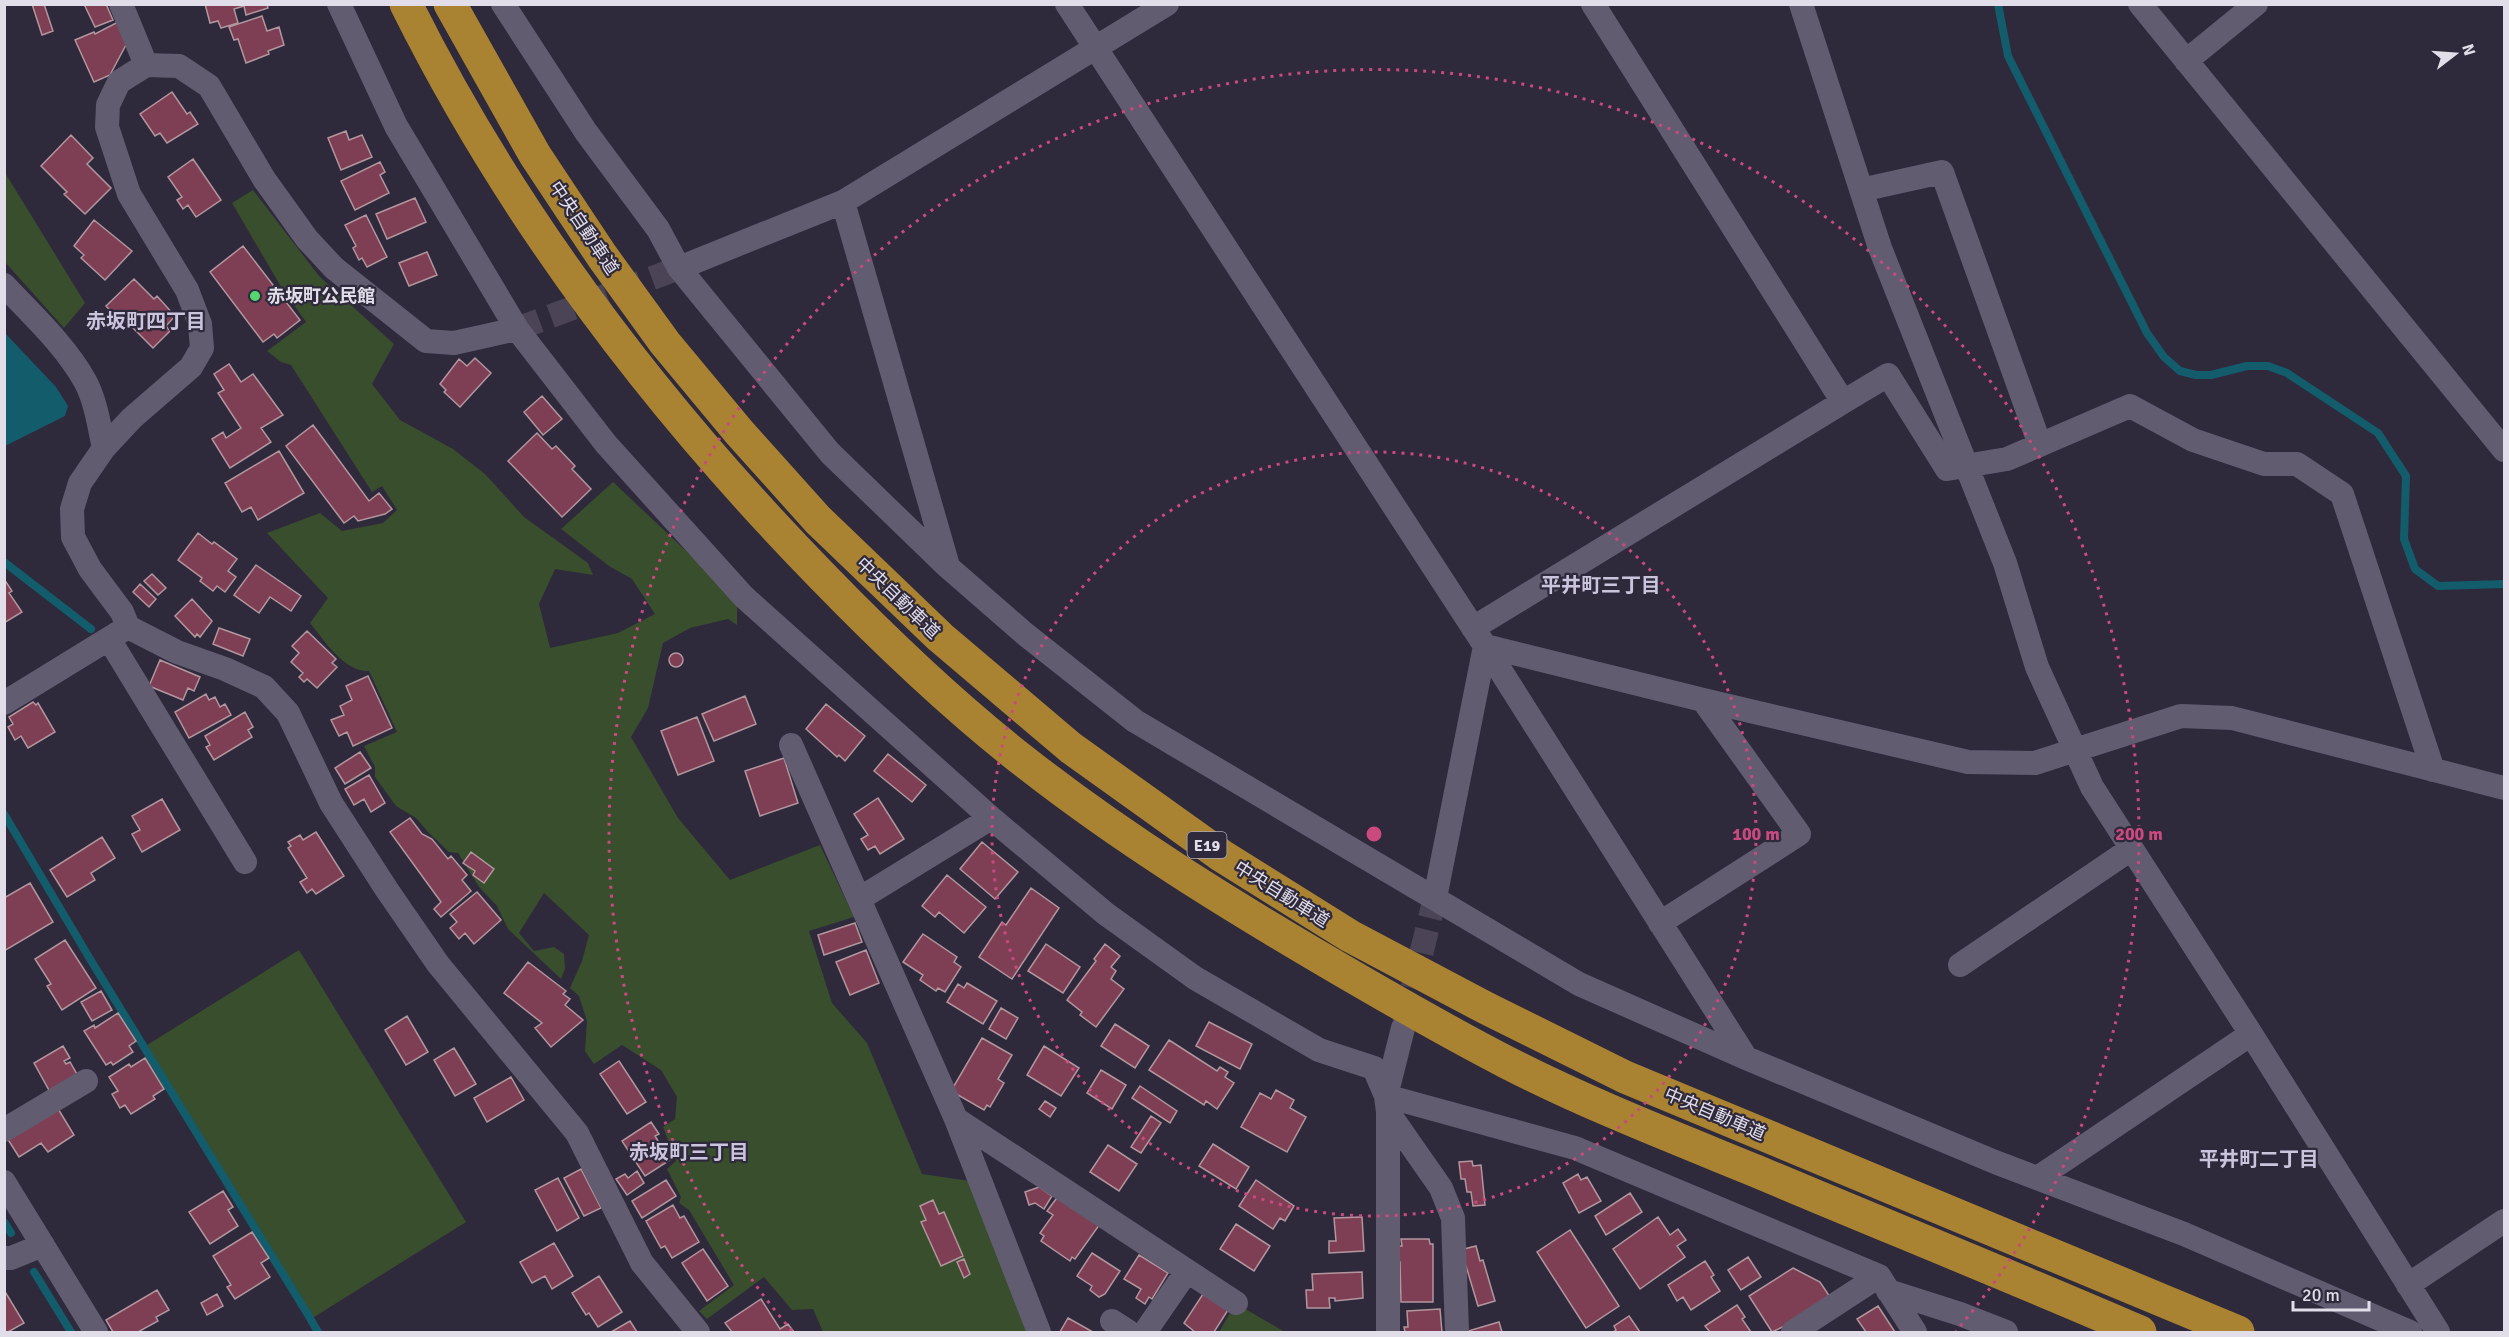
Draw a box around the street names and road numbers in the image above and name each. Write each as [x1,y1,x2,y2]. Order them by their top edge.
street label: 中央自動車道 [545,177,623,279]
street label: 中央自動車道 [852,553,944,643]
road number: E19 [1188,832,1226,858]
street label: 中央自動車道 [1230,856,1334,932]
street label: 中央自動車道 [1661,1083,1769,1145]

